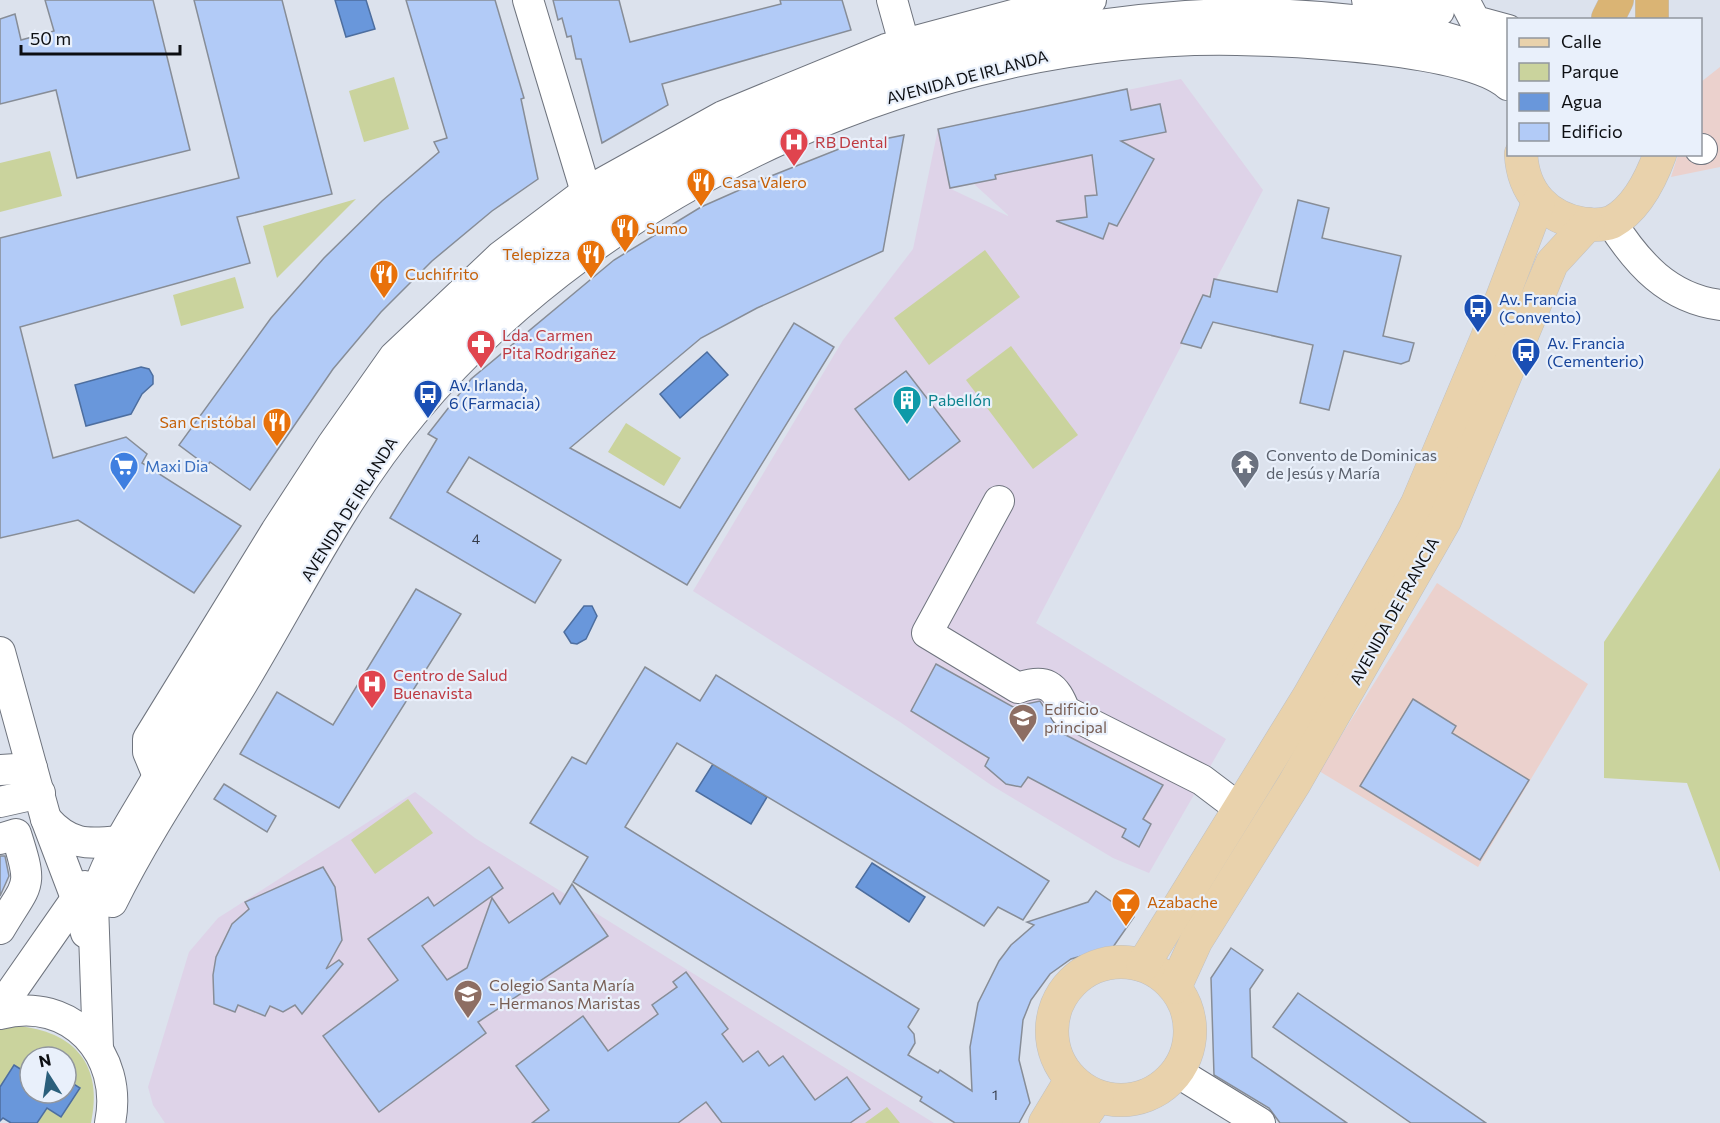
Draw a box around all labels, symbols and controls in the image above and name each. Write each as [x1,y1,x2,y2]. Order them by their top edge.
scale bar [21,18,180,56]
legend [1507,18,1702,156]
text: 50 m [30,27,71,49]
text: Calle [1561,30,1601,52]
street label: AVENIDA DE IRLANDA [884,46,1050,107]
text: Parque [1561,60,1619,82]
text: Agua [1561,90,1602,112]
text: Edificio [1561,120,1623,142]
hospital icon: RB Dental [778,126,810,168]
place label: RB Dental [815,132,888,151]
restaurant icon: Casa Valero [685,166,717,208]
place label: Casa Valero [722,172,807,191]
restaurant icon: Sumo [609,212,641,254]
place label: Sumo [646,218,688,237]
restaurant icon: Telepizza [575,238,607,280]
place label: Telepizza [502,244,570,263]
restaurant icon: Cuchifrito [368,258,400,300]
place label: Cuchifrito [405,264,479,283]
place label: Av. Francia (Convento) [1499,289,1581,326]
bus stop icon: Av. Francia (Convento) [1462,292,1494,334]
place label: Lda. Carmen Pita Rodrigañez [502,325,616,362]
pharmacy icon: Lda. Carmen Pita Rodrigañez [465,328,497,370]
place label: Av. Francia (Cementerio) [1547,333,1644,370]
bus stop icon: Av. Francia (Cementerio) [1510,336,1542,378]
place label: Av. Irlanda, 6 (Farmacia) [449,375,540,412]
bus stop icon: Av. Irlanda, 6 (Farmacia) [412,378,444,420]
building icon: Pabellón [891,384,923,426]
place label: Pabellón [928,390,991,409]
restaurant icon: San Cristóbal [261,406,293,448]
place label: San Cristóbal [159,412,256,431]
street label: AVENIDA DE IRLANDA [296,433,401,584]
place label: Convento de Dominicas de Jesús y María [1266,445,1437,482]
temple icon: Convento de Dominicas de Jesús y María [1229,448,1261,490]
supermarket icon: Maxi Dia [108,450,140,492]
place label: Maxi Dia [145,456,208,475]
house number: 4 [472,530,481,547]
street label: AVENIDA DE FRANCIA [1345,534,1442,688]
place label: Centro de Salud Buenavista [393,665,508,702]
hospital icon: Centro de Salud Buenavista [356,668,388,710]
place label: Edificio principal [1044,699,1107,736]
school or university icon: Edificio principal [1007,702,1039,744]
bar icon: Azabache [1110,886,1142,928]
place label: Azabache [1147,892,1218,911]
place label: Colegio Santa María - Hermanos Maristas [489,975,640,1012]
school or university icon: Colegio Santa María - Hermanos Maristas [452,978,484,1020]
north arrow [18,1045,78,1105]
text: N [37,1049,53,1070]
house number: 1 [992,1086,998,1103]

